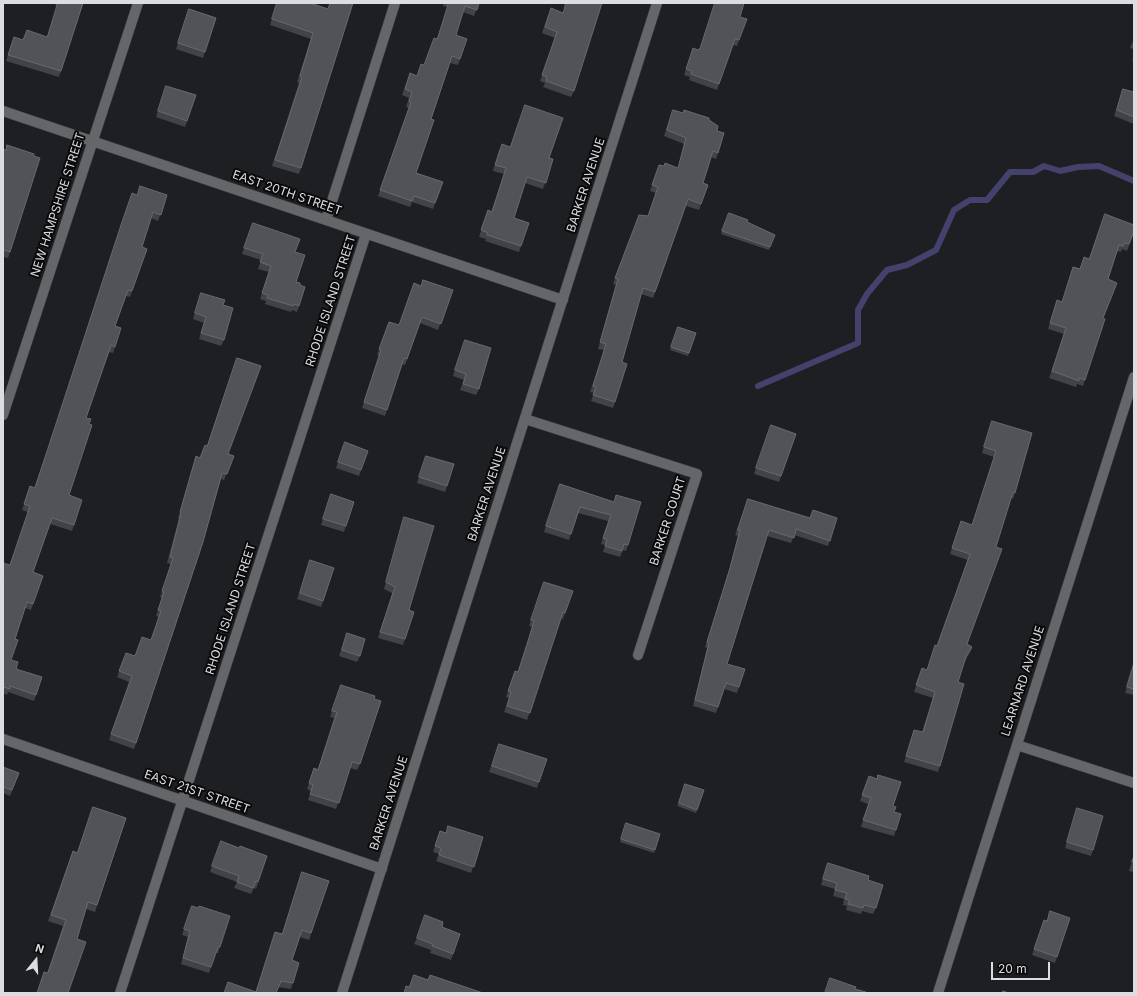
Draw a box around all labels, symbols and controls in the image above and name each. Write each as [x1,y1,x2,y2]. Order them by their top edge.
street label: NEW HAMPSHIRE STREET [28,131,88,279]
street label: BARKER AVENUE [564,136,608,234]
street label: EAST 20TH STREET [230,168,344,218]
street label: RHODE ISLAND STREET [303,233,359,369]
street label: BARKER AVENUE [465,445,509,543]
street label: BARKER COURT [647,475,689,567]
street label: RHODE ISLAND STREET [203,541,259,677]
street label: LEARNARD AVENUE [998,624,1048,738]
street label: BARKER AVENUE [367,754,411,852]
street label: EAST 21ST STREET [142,767,252,817]
north arrow [16,940,56,980]
text: N [34,941,46,957]
scale bar [993,954,1052,980]
text: 20 m [998,961,1027,976]

